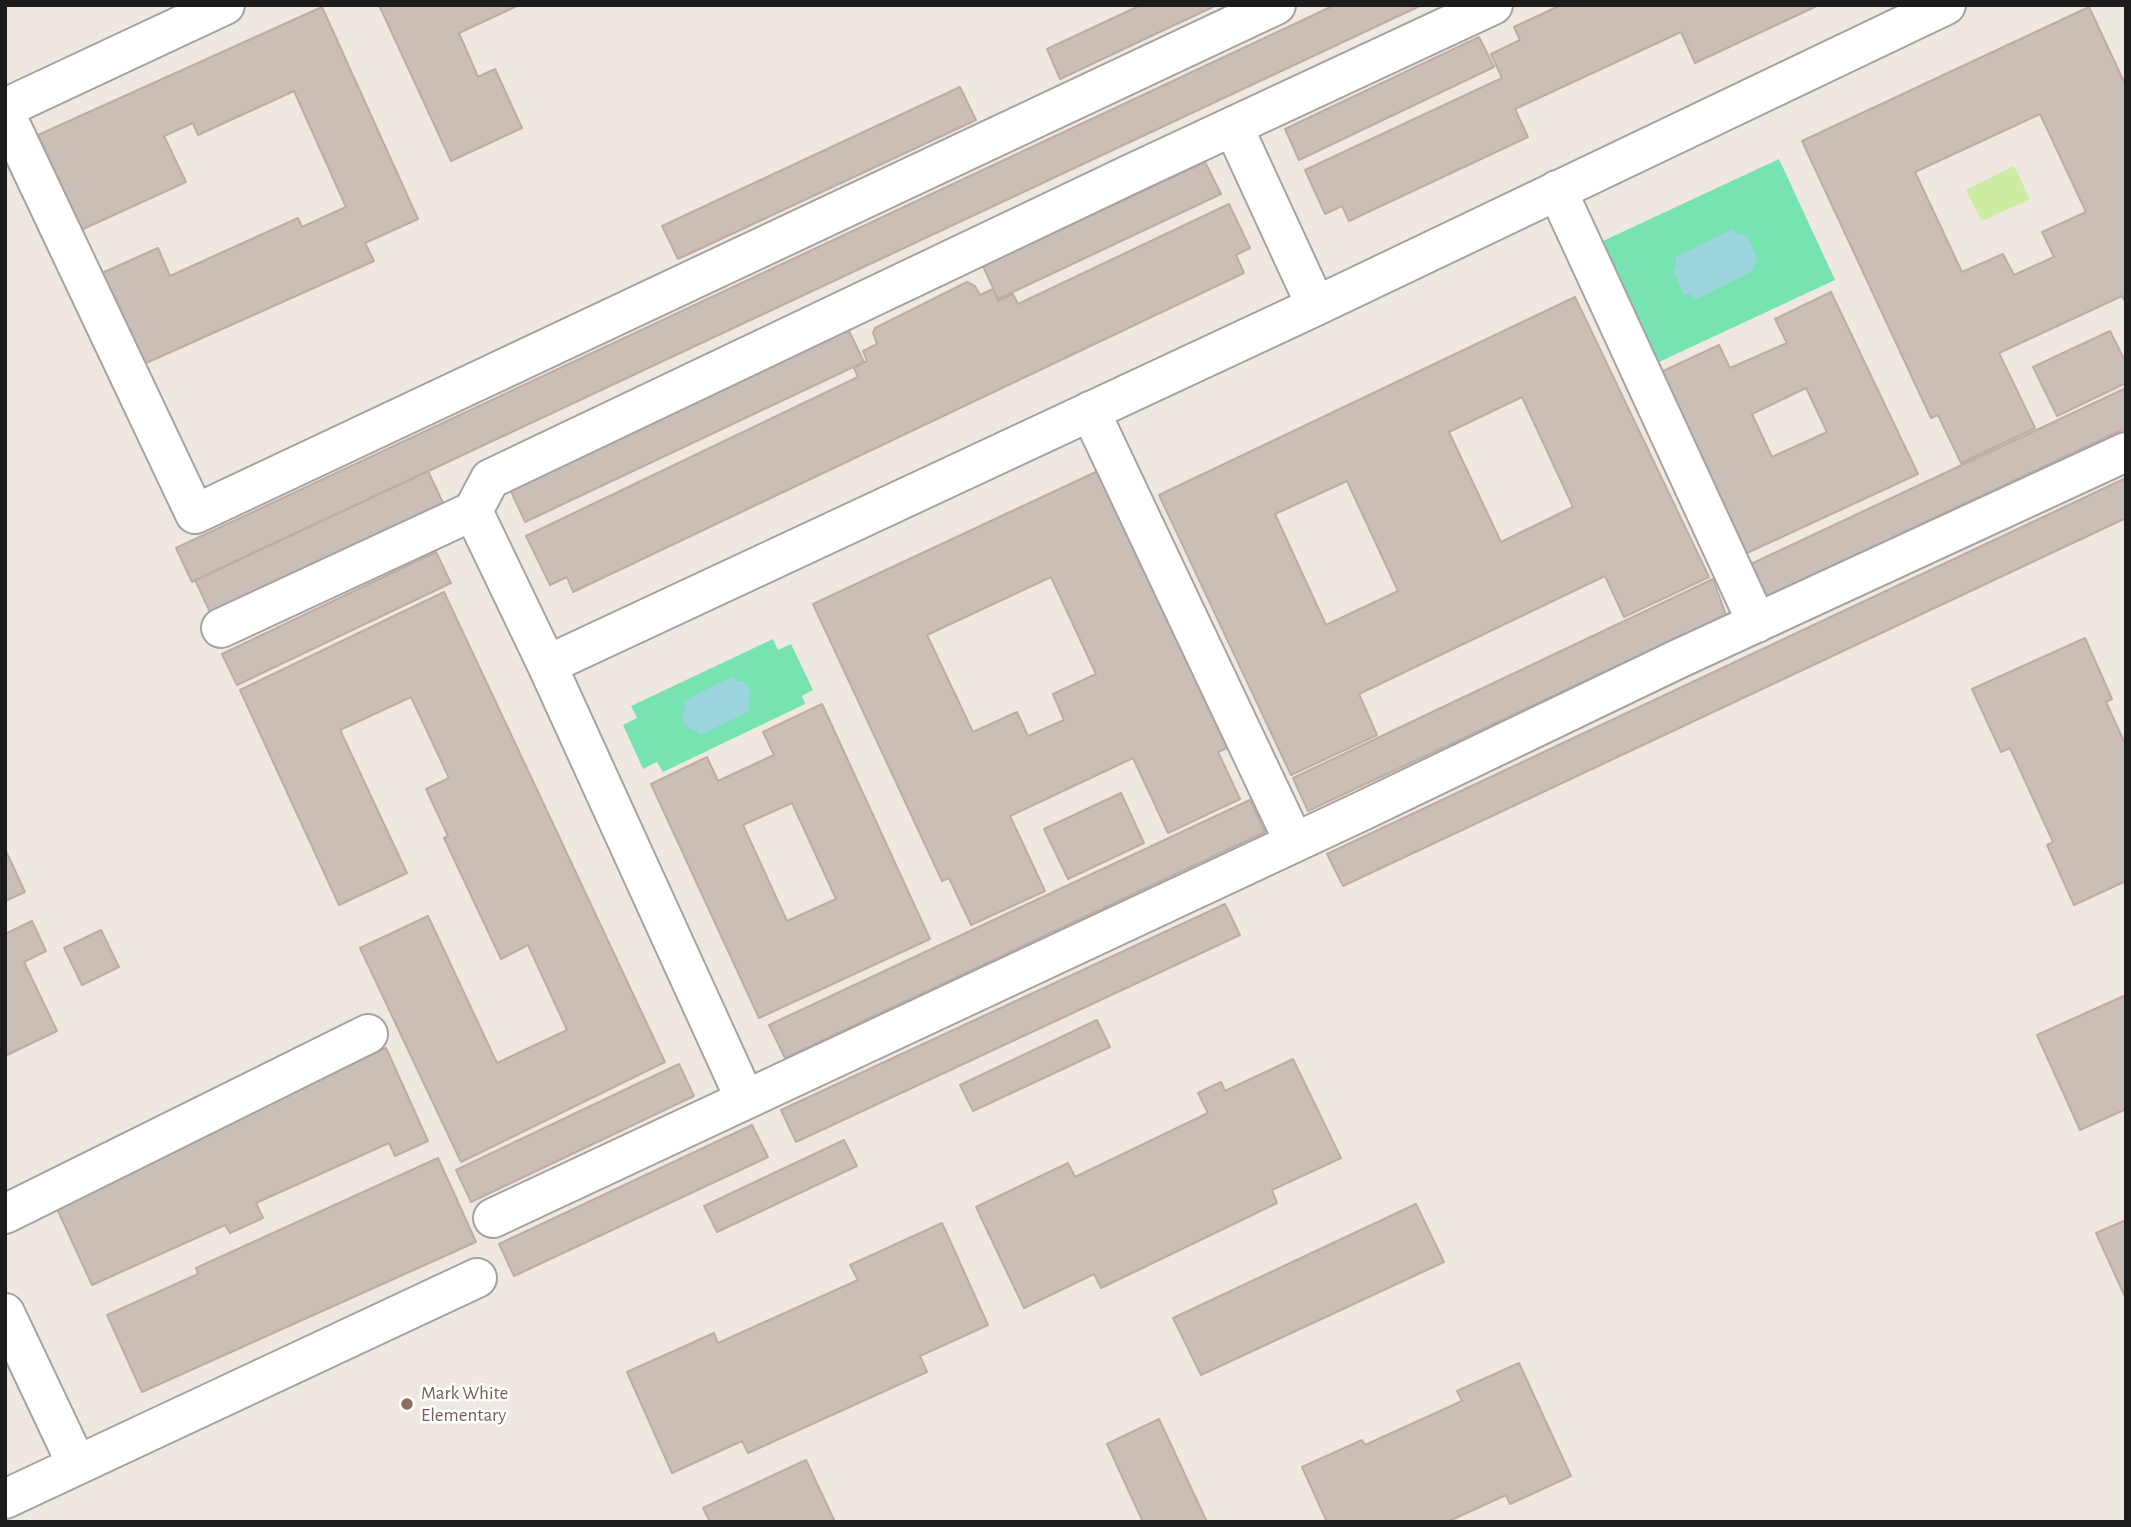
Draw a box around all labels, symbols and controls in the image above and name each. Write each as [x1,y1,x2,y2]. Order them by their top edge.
place label: Mark White Elementary [421,1382,508,1426]
marker: Mark White Elementary [399,1396,415,1412]

